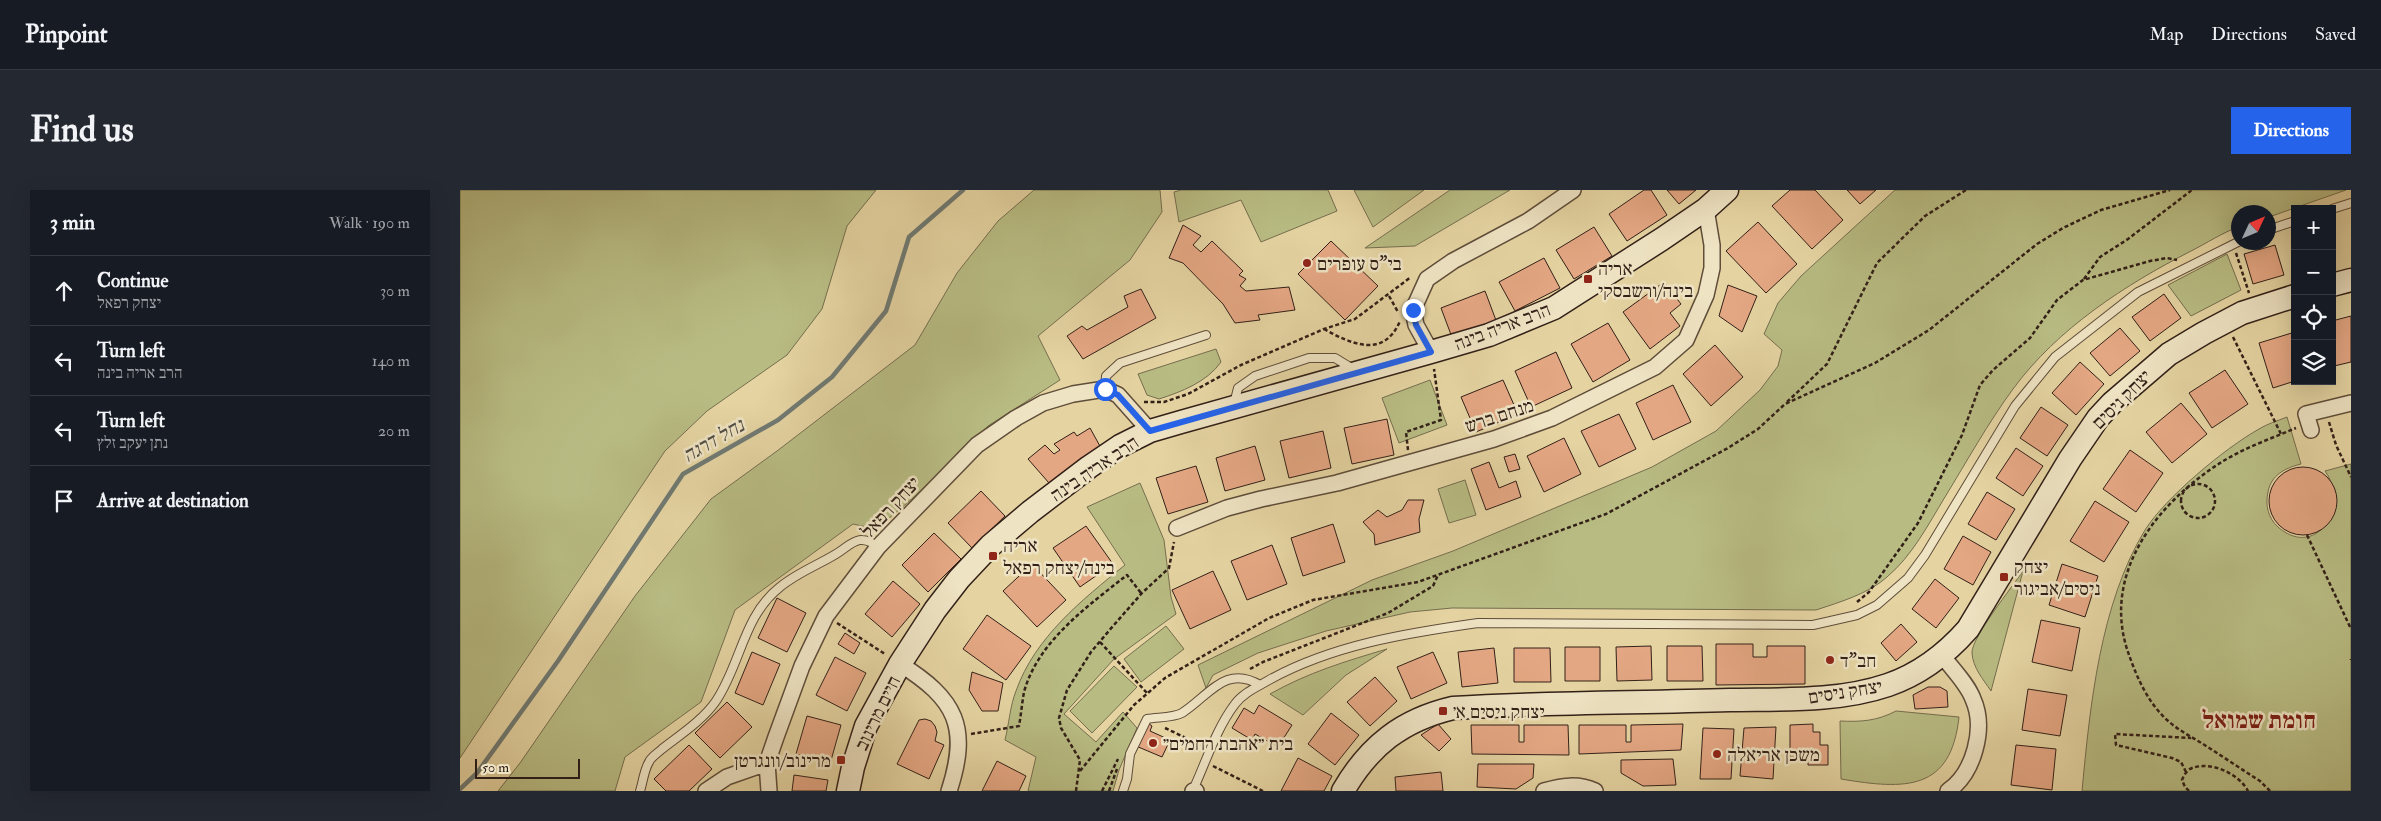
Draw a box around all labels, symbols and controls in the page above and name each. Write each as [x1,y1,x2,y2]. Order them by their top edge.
text: Pinpoint [25,19,108,50]
text: Map [2150,23,2183,46]
text: Directions [2211,23,2287,46]
text: Saved [2315,23,2356,46]
button: Directions [2231,107,2351,154]
text: Find us [30,108,134,152]
north arrow [2231,205,2276,250]
map controls [2291,205,2336,385]
button: + [2291,205,2336,250]
text: 3 min [50,209,95,236]
text: Walk · 190 m [329,213,410,233]
button: − [2291,250,2336,295]
place label: בי"ס עופרים [1317,252,1402,276]
marker: בי"ס עופרים [1301,257,1313,269]
place label: אריה בינה/ורשבסקי [1598,257,1693,303]
text: Continue [97,269,168,293]
marker: אריה בינה/ורשבסקי [1582,273,1594,285]
icon: ahead [50,277,78,305]
text: 30 m [380,281,410,301]
text: יצחק רפאל [97,293,161,313]
button: locate [2291,295,2336,340]
street label: הרב אריה בינה [1451,298,1554,356]
route end [1402,299,1425,322]
text: Turn left [97,339,165,363]
button: layers [2291,340,2336,385]
icon: left [50,347,78,375]
text: 140 m [372,351,410,371]
text: הרב אריה בינה [97,363,183,383]
street label: יצחק ניסים [2087,365,2157,435]
route start [1094,378,1117,401]
street label: מנחם ברש [1462,394,1537,438]
text: Turn left [97,409,165,433]
water label: נחל דרגה [678,412,750,468]
icon: left [50,417,78,445]
text: 20 m [378,421,410,441]
street label: הרב אריה בינה [1046,430,1143,507]
text: נתן יעקב זלץ [97,433,168,453]
street label: יצחק רפאל [856,472,925,544]
icon: arrive [50,487,78,515]
text: Arrive at destination [97,489,249,513]
place label: אריה בינה/יצחק רפאל [1003,534,1115,580]
marker: אריה בינה/יצחק רפאל [987,550,999,562]
place label: יצחק ניסים/אביגור [2014,555,2101,601]
marker: יצחק ניסים/אביגור [1998,571,2010,583]
place label: חב"ד [1840,649,1876,673]
marker: חב"ד [1824,654,1836,666]
street label: חיים מרינוב [850,672,906,755]
street label: יצחק ניסים [1806,674,1884,710]
place label: יצחק ניסים א׳ [1453,700,1545,724]
marker: יצחק ניסים א׳ [1437,705,1449,717]
district label: חומת שמואל [2202,705,2316,736]
place label: בית ״אהבת רחמים״ [1163,732,1293,756]
marker: בית ״אהבת רחמים״ [1147,737,1159,749]
place label: משכן אריאלה [1727,743,1820,767]
marker: משכן אריאלה [1711,748,1723,760]
place label: מרינוב/וונגרטן [734,749,831,773]
marker: מרינוב/וונגרטן [835,754,847,766]
scale bar [475,756,580,779]
text: 50 m [482,759,509,776]

